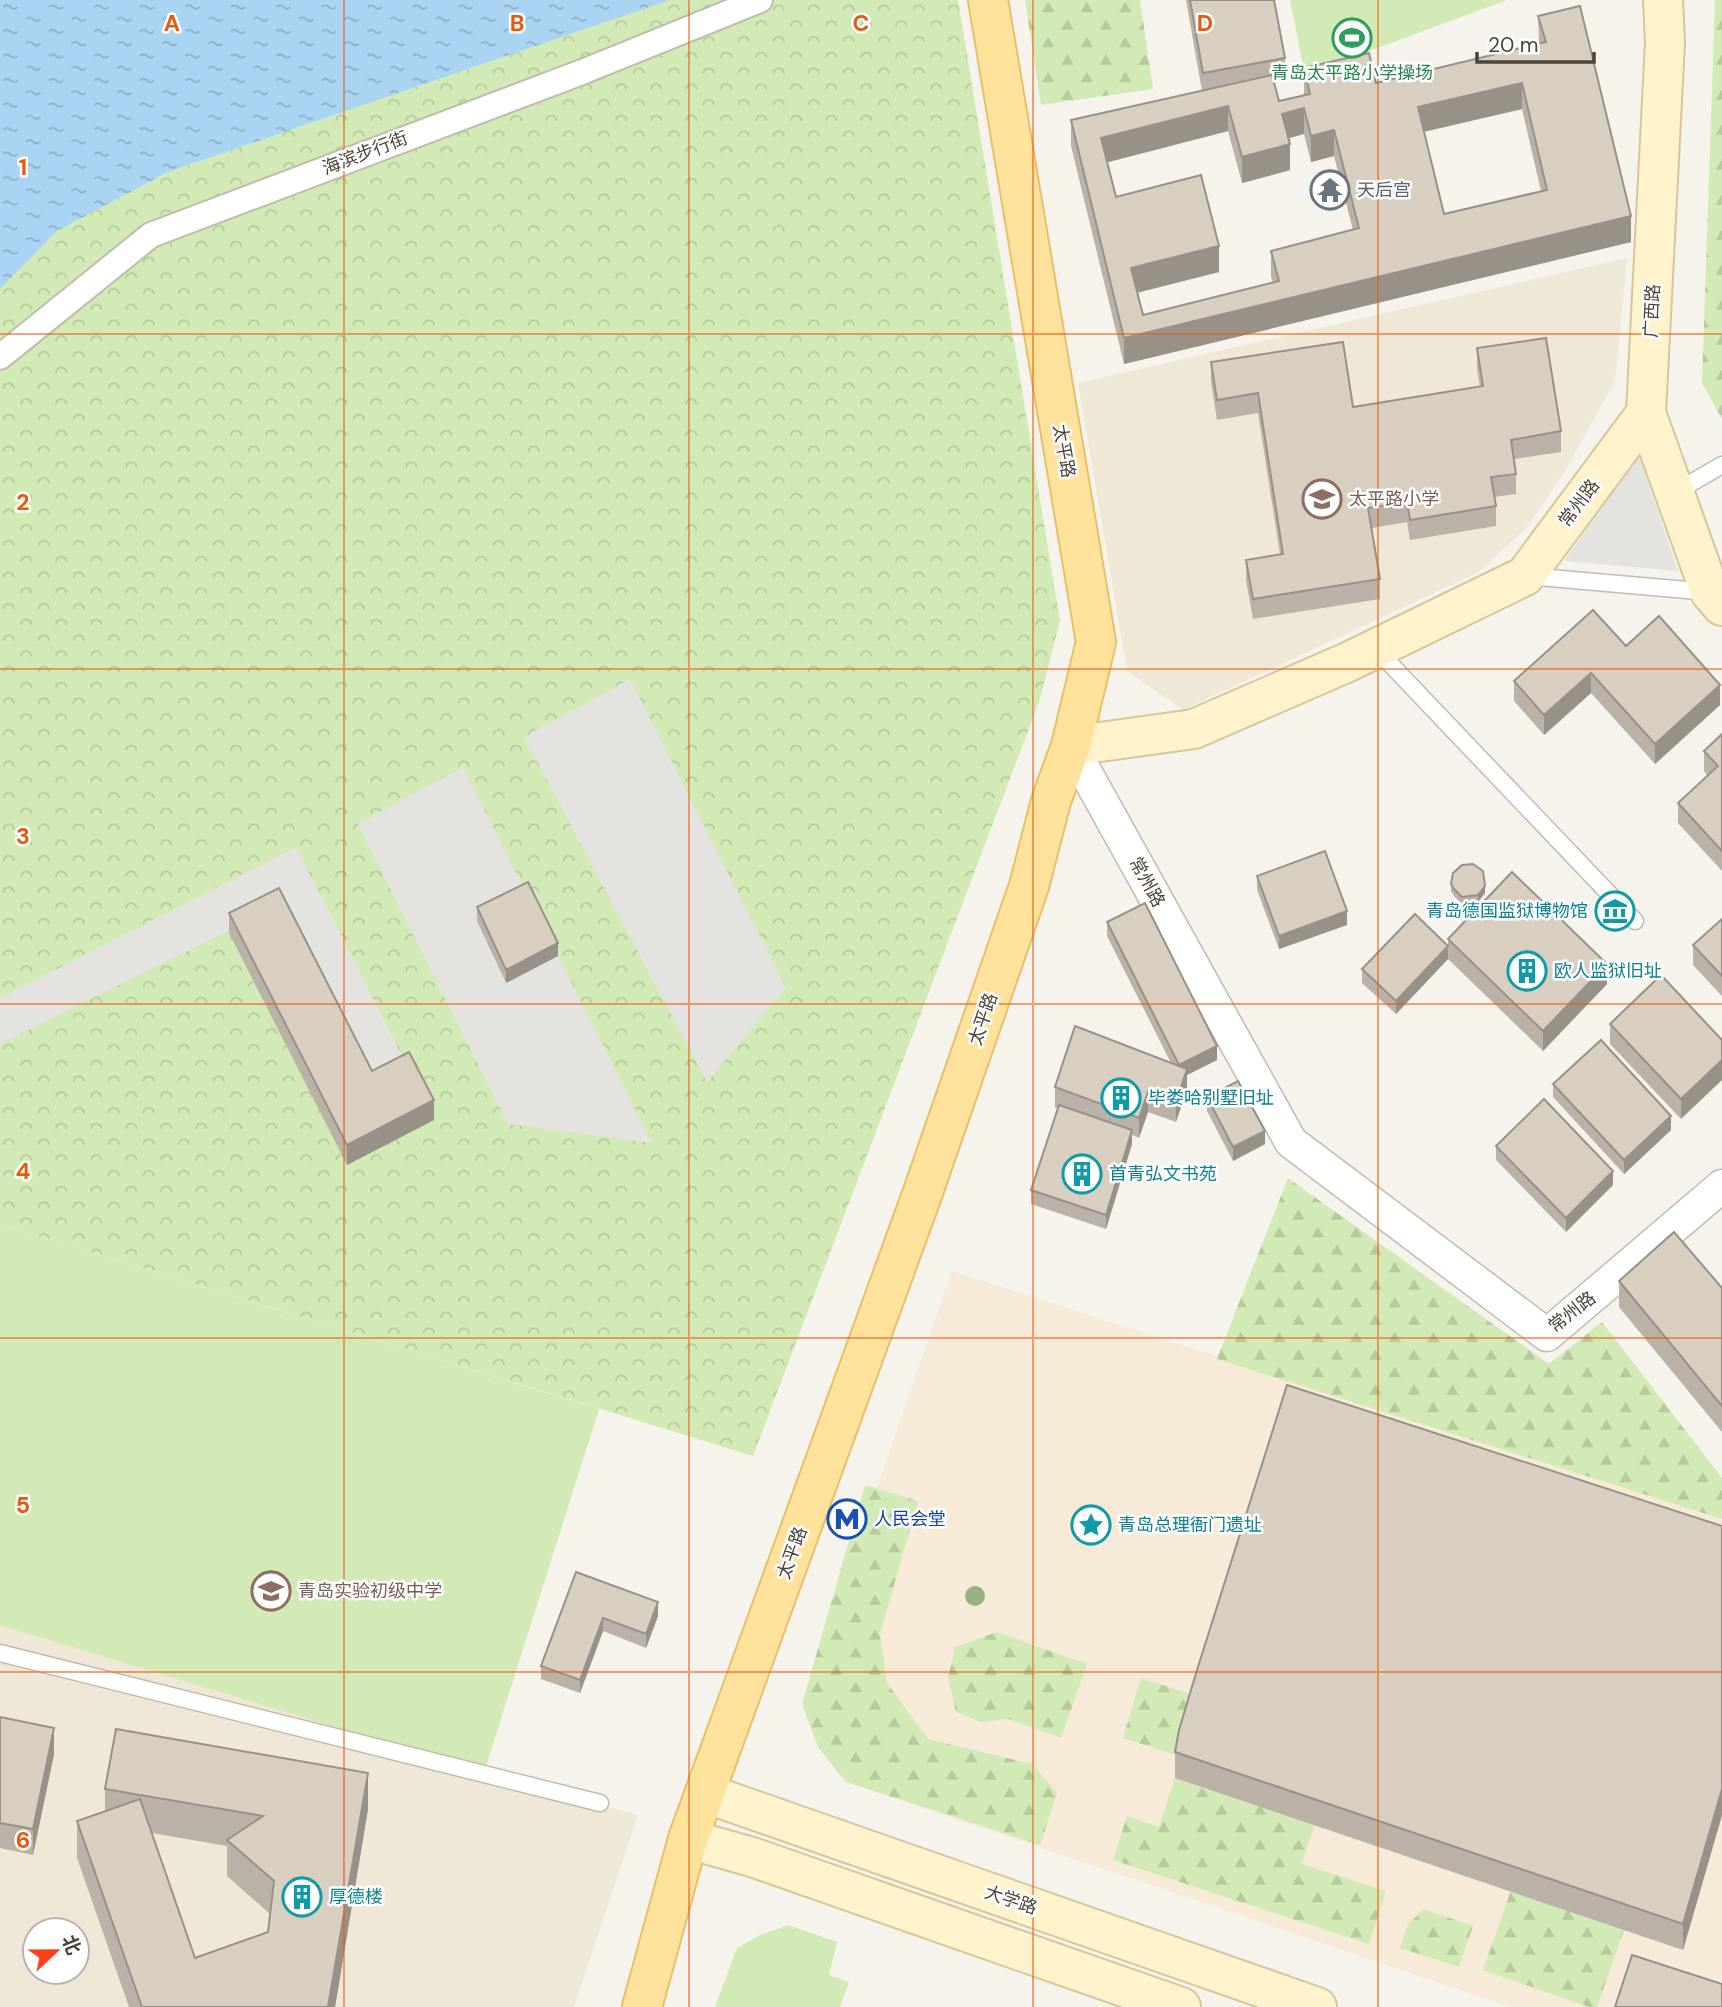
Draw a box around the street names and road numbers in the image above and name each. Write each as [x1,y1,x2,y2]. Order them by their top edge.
street label: 海滨步行街 [319,126,411,180]
street label: 广西路 [1639,283,1665,339]
street label: 太平路 [1047,422,1081,480]
street label: 常州路 [1553,474,1605,532]
street label: 常州路 [1123,853,1171,911]
street label: 太平路 [963,990,1003,1048]
street label: 常州路 [1543,1286,1601,1338]
street label: 太平路 [771,1524,813,1582]
street label: 大学路 [982,1880,1040,1920]

